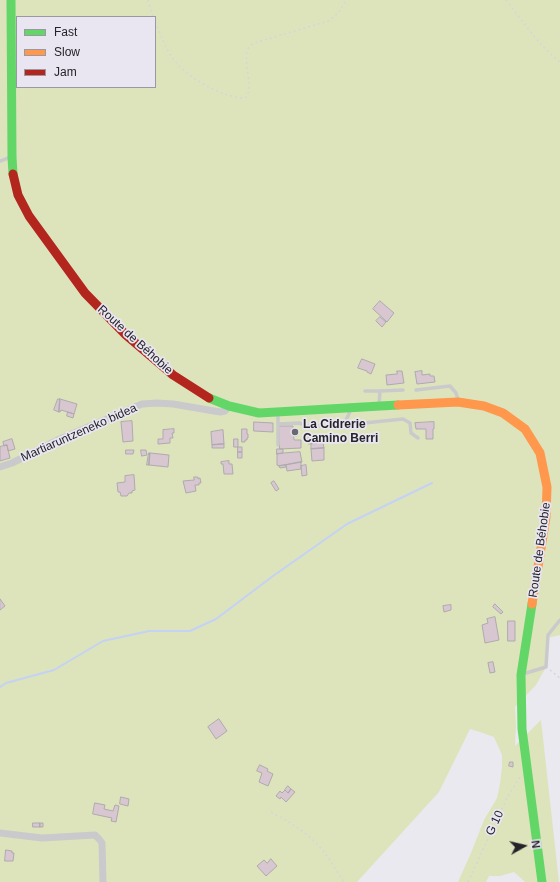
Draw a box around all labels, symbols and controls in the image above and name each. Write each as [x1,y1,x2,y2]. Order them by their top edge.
legend [16,16,156,88]
text: Fast [54,25,77,39]
text: Slow [54,45,80,59]
text: Jam [54,65,77,79]
street label: Route de Béhobie [94,303,176,377]
street label: Martiaruntzeneko bidea [19,401,139,465]
place label: La Cidrerie Camino Berri [303,418,378,446]
marker: La Cidrerie Camino Berri [290,427,300,437]
street label: Route de Béhobie [526,501,554,599]
street label: G 10 [483,808,507,838]
north arrow [504,826,544,866]
text: N [529,840,542,849]

